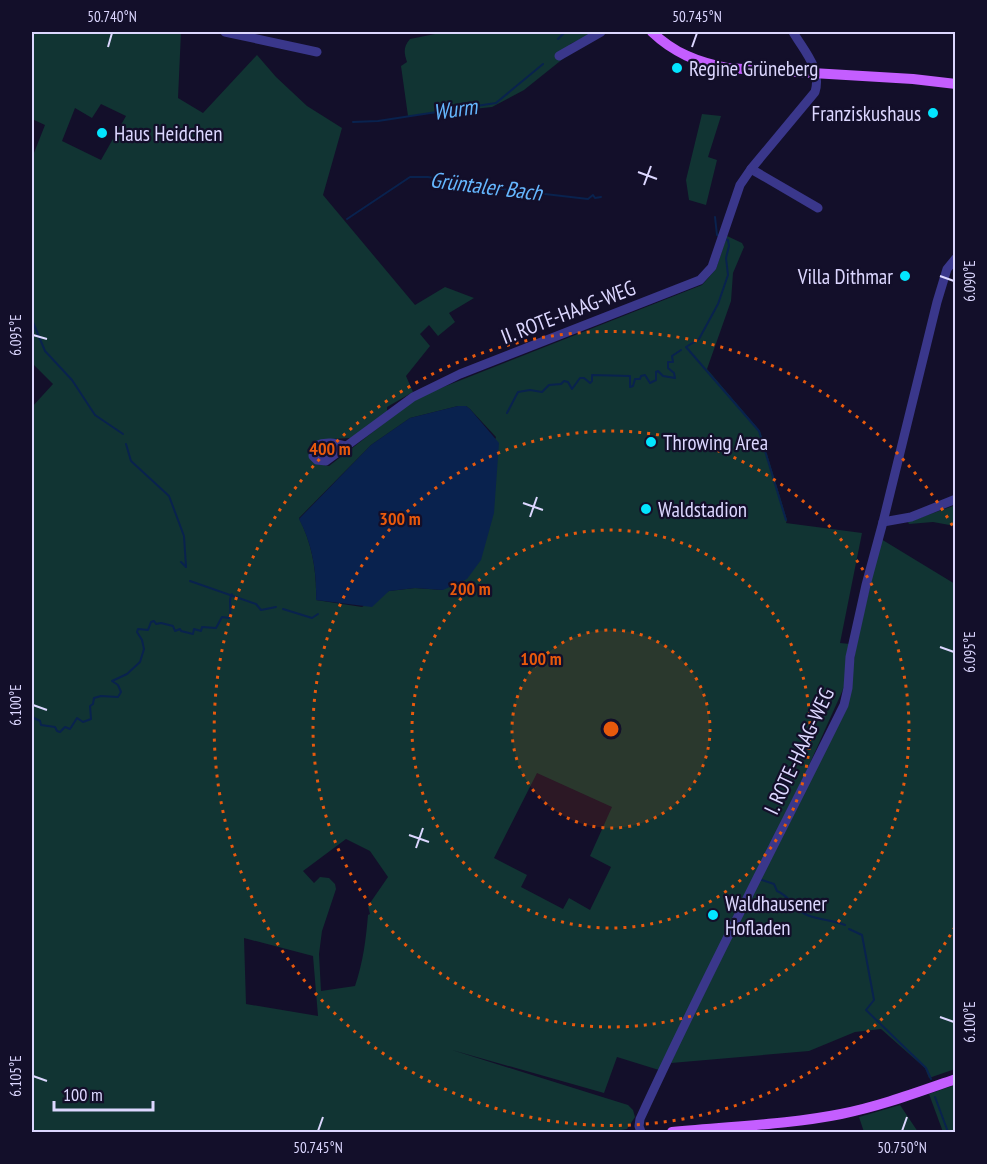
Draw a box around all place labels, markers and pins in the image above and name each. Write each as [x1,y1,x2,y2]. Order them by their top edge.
place label: Regine Grüneberg [689,55,818,82]
marker: Regine Grüneberg [670,61,684,75]
place label: Franziskushaus [812,100,921,127]
marker: Franziskushaus [926,106,940,120]
place label: Haus Heidchen [114,120,223,147]
marker: Haus Heidchen [95,126,109,140]
place label: Villa Dithmar [797,263,893,290]
marker: Villa Dithmar [898,269,912,283]
place label: Throwing Area [663,429,768,456]
marker: Throwing Area [644,435,658,449]
place label: Waldstadion [658,496,747,523]
marker: Waldstadion [639,502,653,516]
centre of rings [601,719,621,739]
place label: Waldhausener Hofladen [725,890,827,941]
marker: Waldhausener Hofladen [706,908,720,922]

